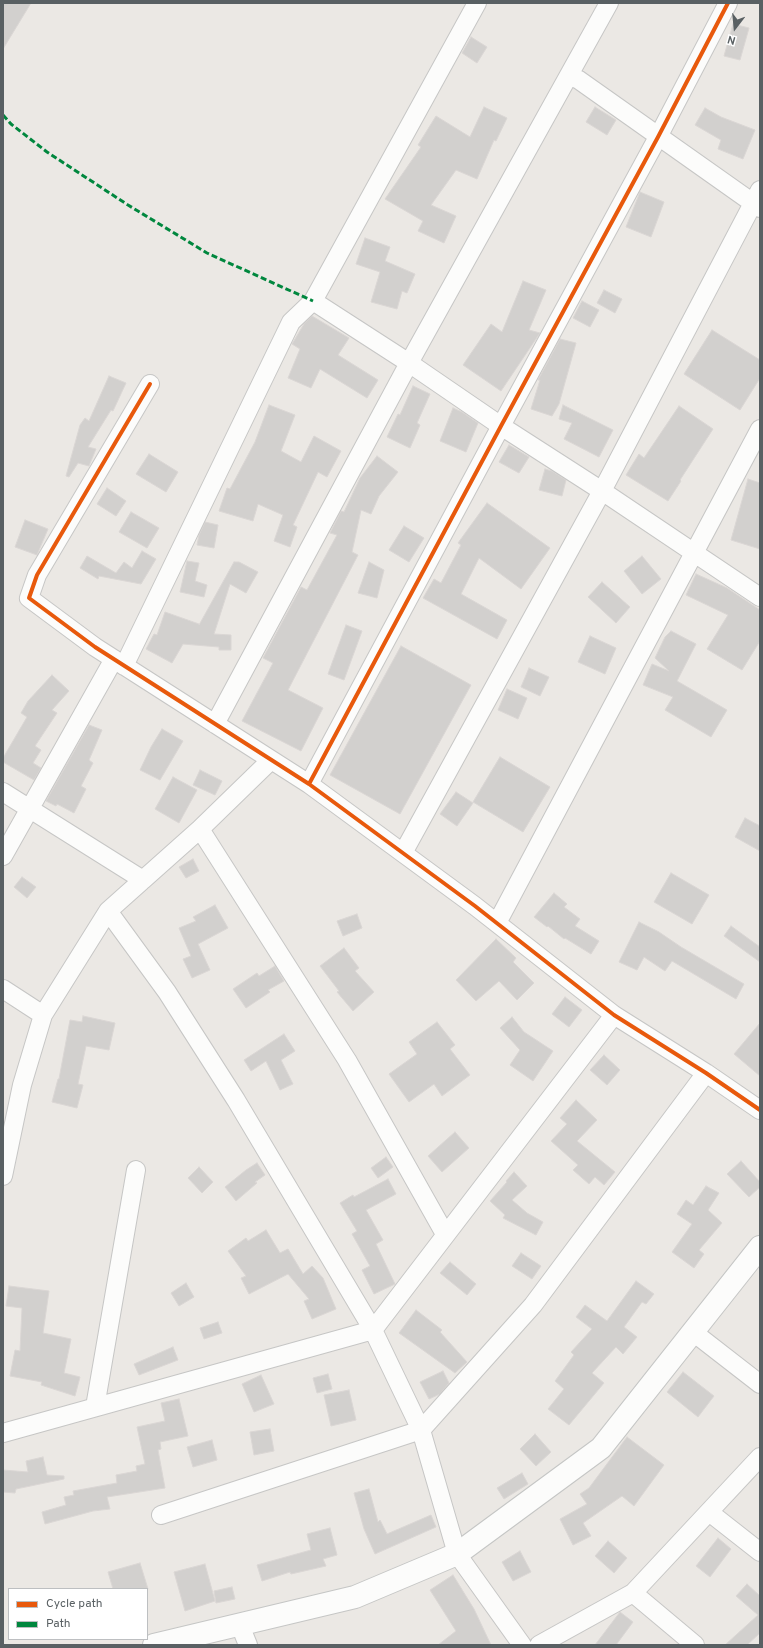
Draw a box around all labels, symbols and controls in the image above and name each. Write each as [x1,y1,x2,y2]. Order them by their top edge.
north arrow [715,8,755,48]
text: N [726,32,737,47]
legend [8,1588,148,1640]
text: Cycle path [46,1596,103,1612]
text: Path [46,1616,71,1632]

